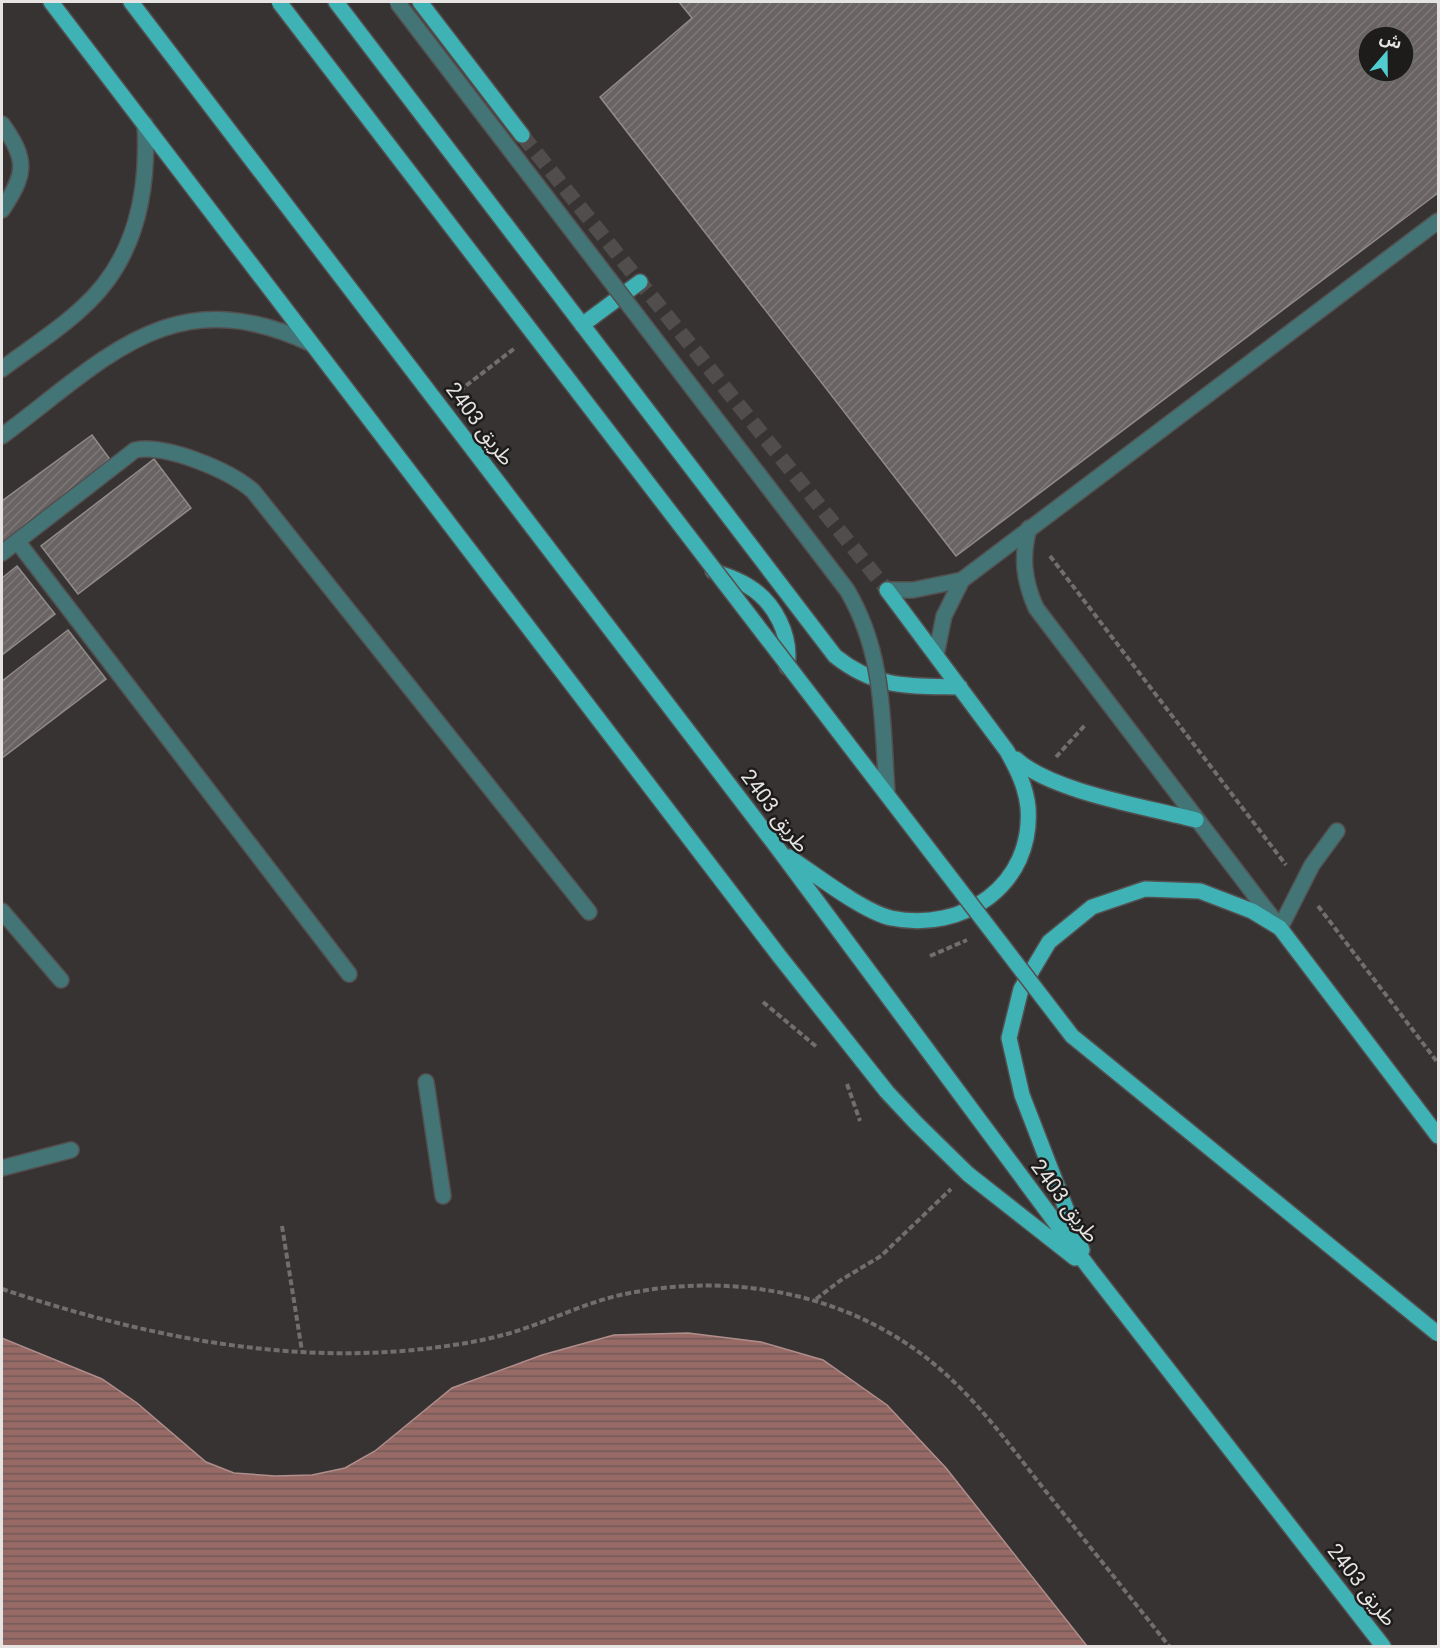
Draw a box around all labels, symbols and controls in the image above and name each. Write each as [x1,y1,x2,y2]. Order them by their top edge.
north arrow [1356,24,1416,84]
text: ش [1377,28,1405,53]
street label: طريق 2403 [440,378,519,471]
street label: طريق 2403 [735,765,814,858]
street label: طريق 2403 [1025,1155,1104,1248]
street label: طريق 2403 [1322,1539,1401,1631]

